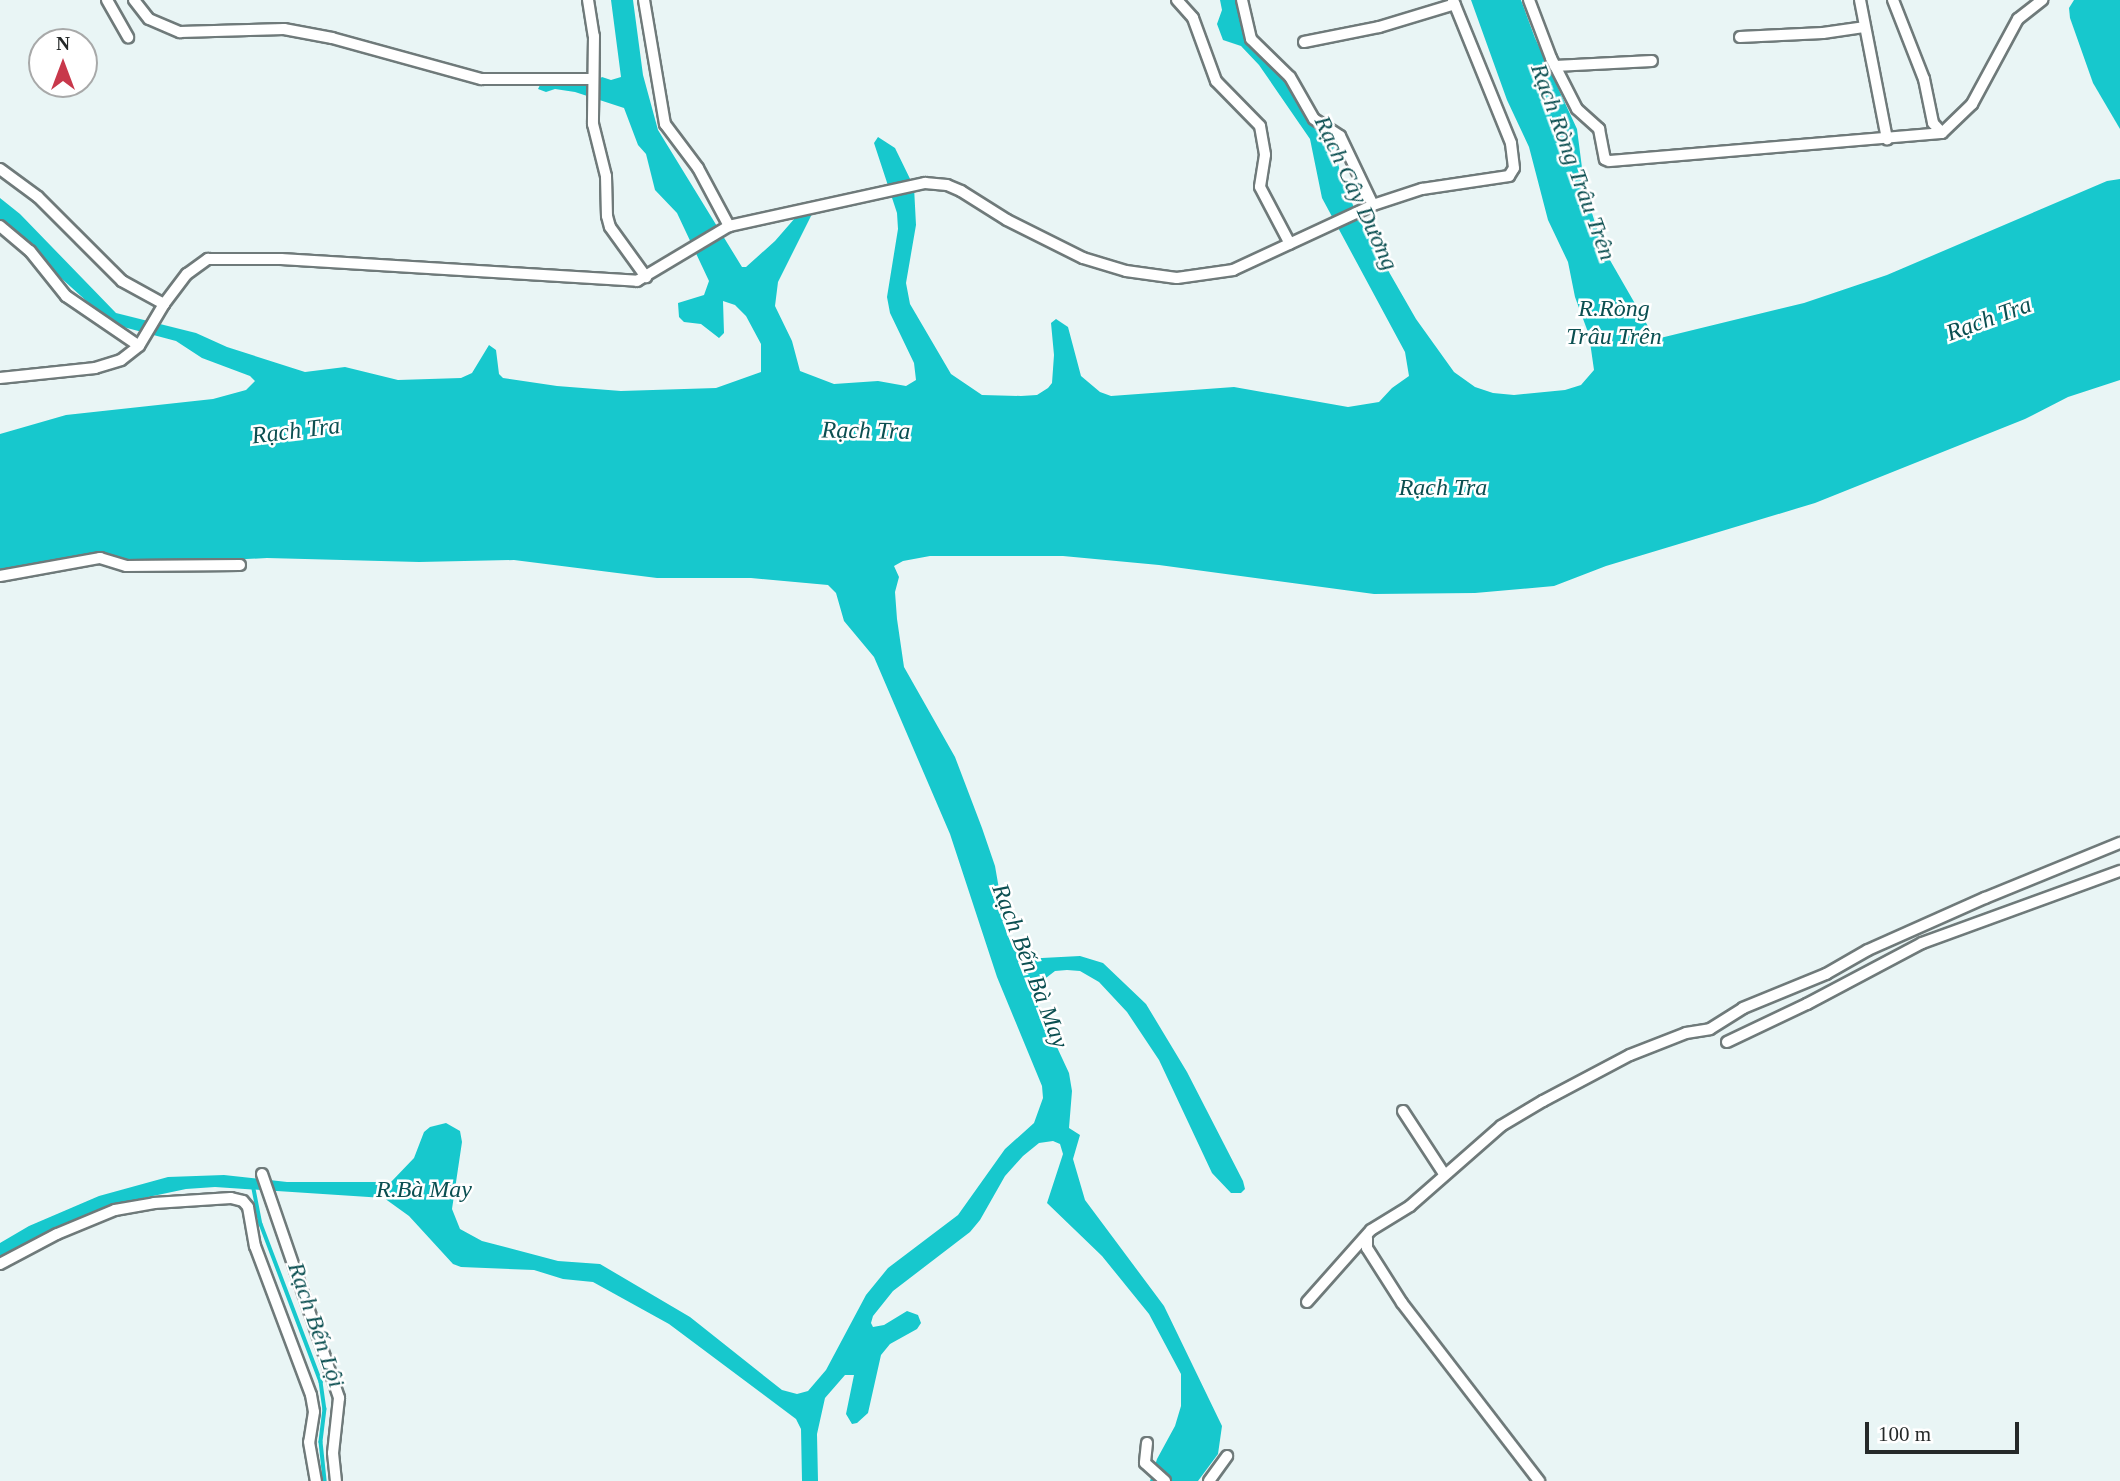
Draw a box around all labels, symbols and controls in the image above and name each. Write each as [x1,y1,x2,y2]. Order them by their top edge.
north arrow [28,28,98,98]
text: N [56,33,70,54]
water label: Rạch Ròng Trâu Trên [1524,60,1622,264]
water label: Rạch Cây Dương [1308,111,1404,275]
water label: Rạch Tra [1942,290,2036,348]
water label: R.Ròng Trâu Trên [1566,295,1662,351]
water label: Rạch Tra [250,411,342,451]
water label: Rạch Tra [821,416,911,446]
water label: Rạch Tra [1399,474,1487,502]
water label: Rạch Bến Bà May [985,880,1075,1052]
water label: R.Bà May [376,1176,472,1204]
water label: Rạch Bến Lội [281,1259,351,1391]
scale bar [1868,1408,2022,1452]
text: 100 m [1878,1422,1931,1446]

